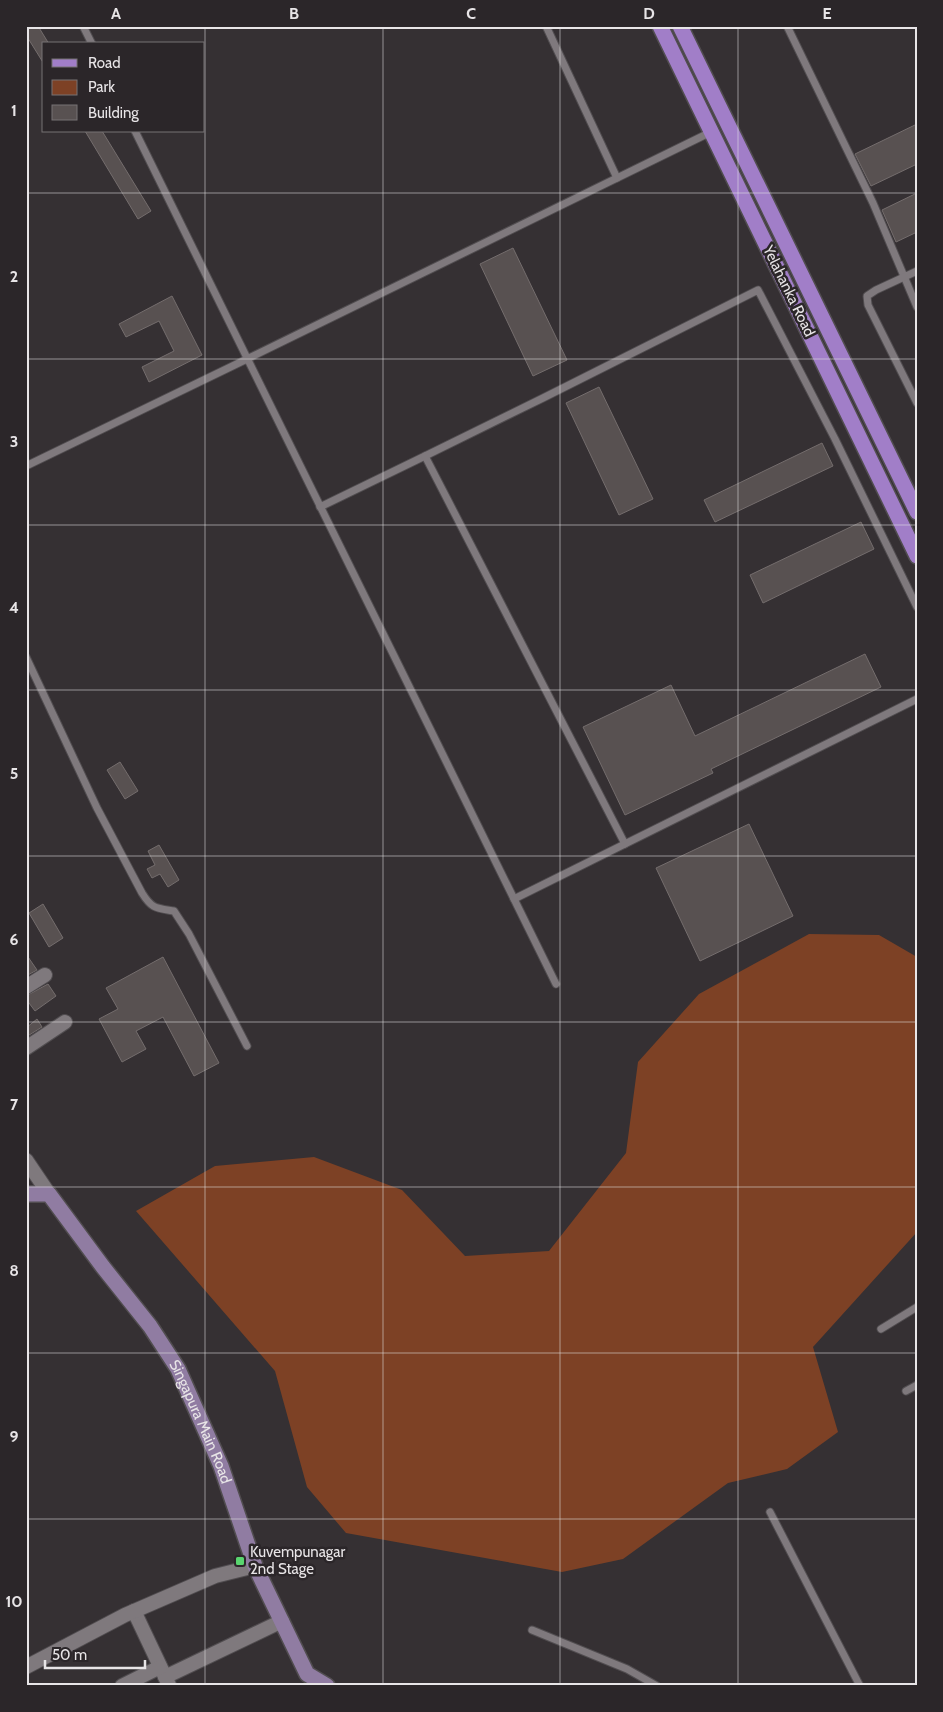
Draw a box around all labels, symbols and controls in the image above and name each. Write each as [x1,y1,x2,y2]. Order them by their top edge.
text: A [111,4,121,23]
text: B [289,4,299,23]
text: C [466,4,476,23]
text: D [643,4,655,23]
text: E [822,4,832,23]
legend [42,42,205,132]
text: Road [88,54,121,72]
text: Park [88,78,115,96]
text: 1 [11,101,17,120]
text: Building [88,104,139,122]
street label: Yelahanka Road [759,242,819,339]
text: 2 [10,267,18,286]
text: 3 [10,432,18,451]
text: 4 [9,598,19,617]
text: 5 [10,764,18,783]
text: 6 [10,930,19,949]
text: 7 [10,1095,19,1114]
text: 8 [9,1261,19,1280]
street label: Singapura Main Road [165,1356,235,1486]
text: 9 [10,1427,19,1446]
place label: Kuvempunagar 2nd Stage [250,1543,346,1578]
marker: Kuvempunagar 2nd Stage [234,1555,246,1567]
text: 10 [5,1592,23,1611]
scale bar [45,1637,145,1669]
text: 50 m [52,1646,87,1664]

